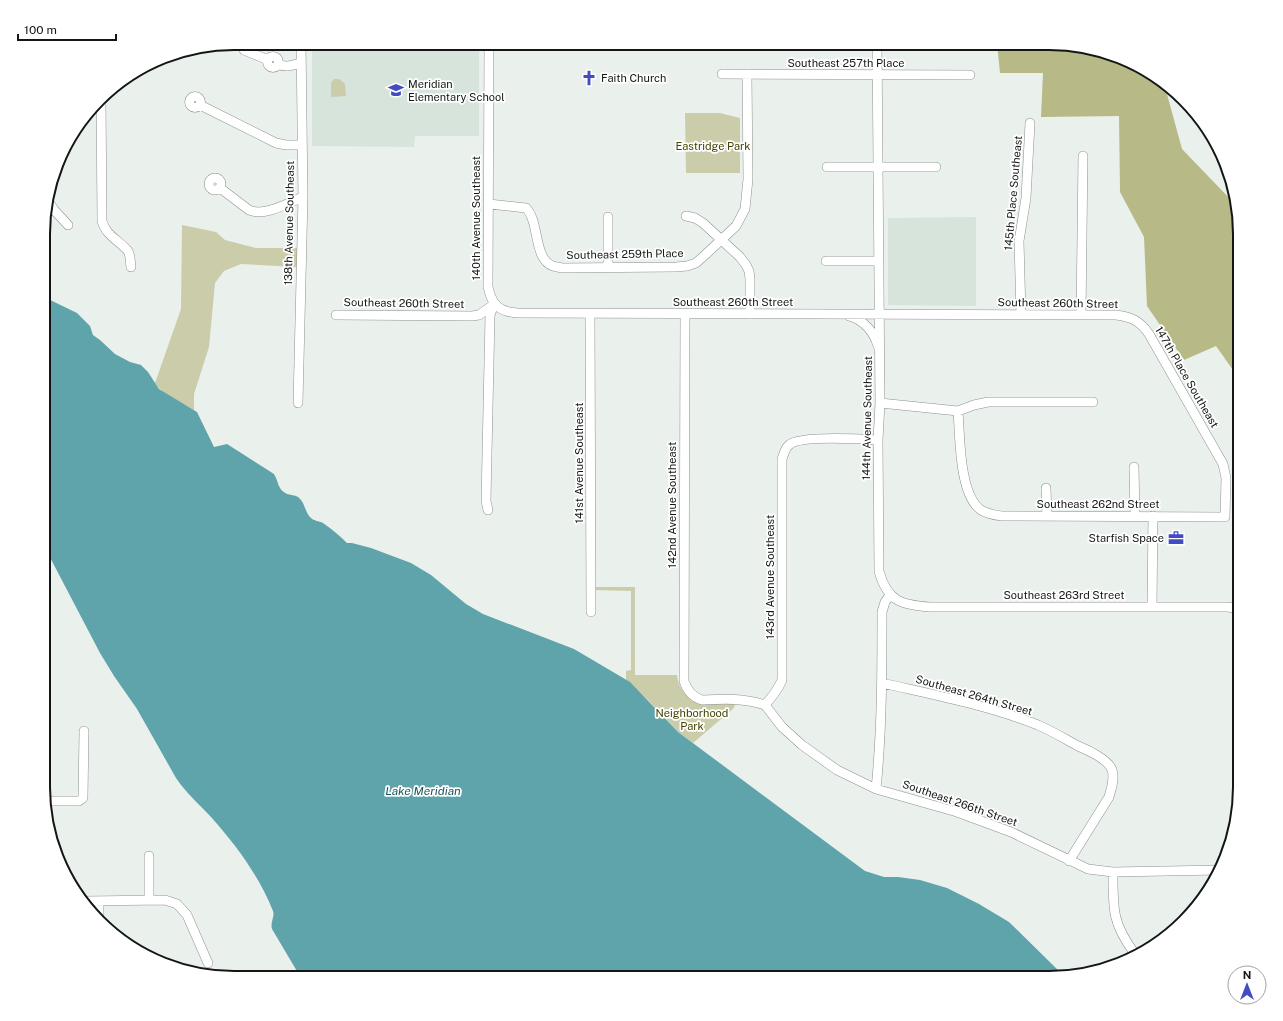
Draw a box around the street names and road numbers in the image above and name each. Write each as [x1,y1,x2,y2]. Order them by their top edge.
street label: Southeast 257th Place [787,57,905,69]
street label: 145th Place Southeast [1002,135,1024,251]
street label: 140th Avenue Southeast [470,156,482,280]
street label: 138th Avenue Southeast [282,161,296,285]
street label: Southeast 259th Place [566,247,684,261]
street label: Southeast 260th Street [344,296,464,310]
street label: Southeast 260th Street [673,296,793,308]
street label: Southeast 260th Street [998,296,1118,310]
street label: 147th Place Southeast [1153,324,1221,430]
street label: 144th Avenue Southeast [860,356,874,480]
street label: 141st Avenue Southeast [573,402,585,524]
street label: 142nd Avenue Southeast [666,442,678,568]
street label: Southeast 262nd Street [1037,498,1159,510]
street label: 143rd Avenue Southeast [764,515,776,639]
street label: Southeast 263rd Street [1004,589,1125,601]
street label: Southeast 264th Street [914,673,1034,717]
street label: Southeast 266th Street [901,778,1019,828]

